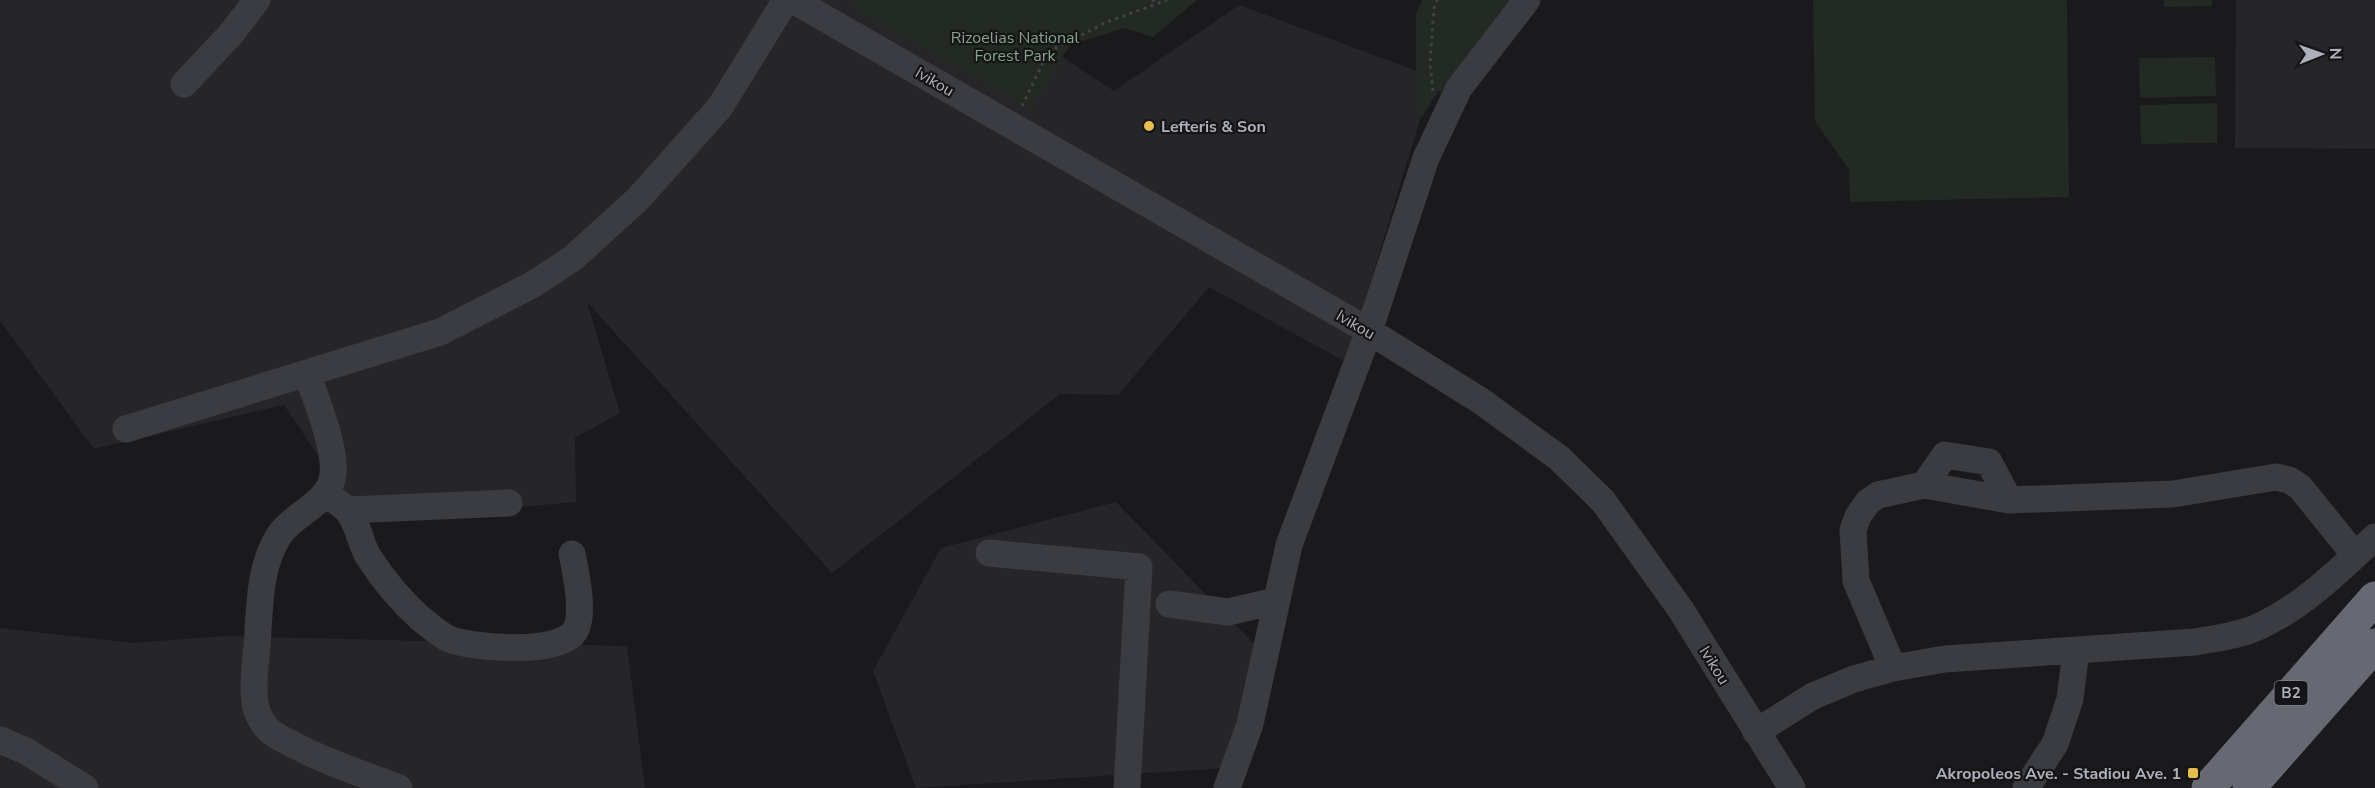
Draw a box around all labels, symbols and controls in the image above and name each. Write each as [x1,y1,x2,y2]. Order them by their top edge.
north arrow [2291,24,2351,84]
park label: Rizoelias National Forest Park [951,27,1080,67]
text: N [2324,48,2346,60]
street label: Ivikou [911,62,958,102]
place label: Lefteris & Son [1161,116,1266,138]
marker: Lefteris & Son [1142,119,1156,133]
street label: Ivikou [1332,305,1379,345]
street label: Ivikou [1694,642,1735,689]
road number: B2 [2274,681,2308,705]
place label: Akropoleos Ave. - Stadiou Ave. 1 [1936,763,2181,785]
marker: Akropoleos Ave. - Stadiou Ave. 1 [2186,766,2200,780]

